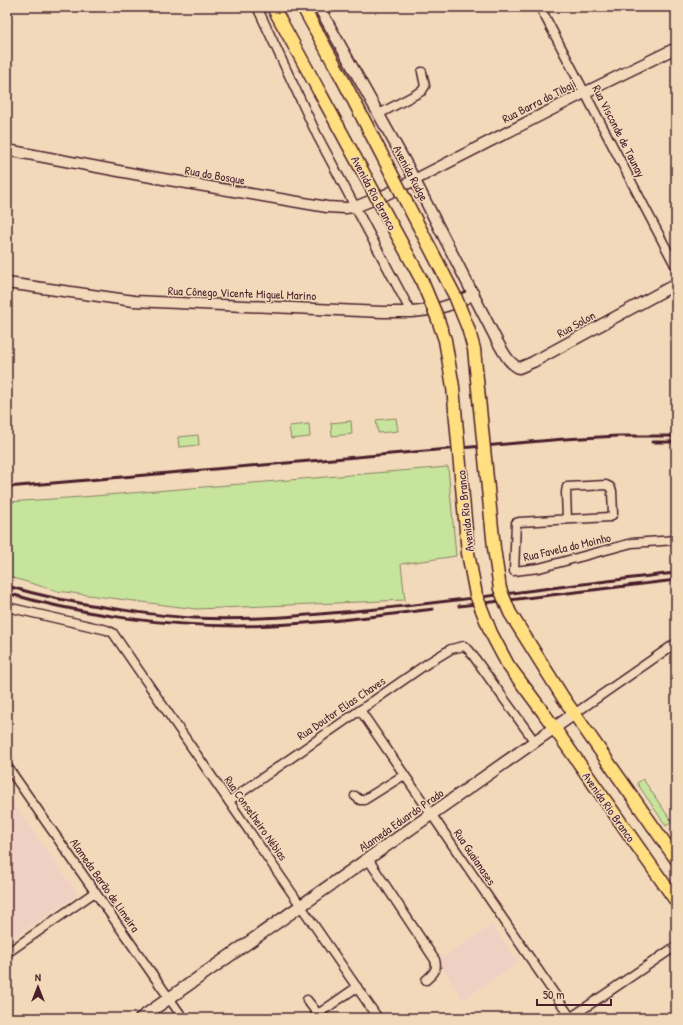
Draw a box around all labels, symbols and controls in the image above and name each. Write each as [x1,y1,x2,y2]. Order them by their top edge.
street label: Rua Barra do Tibaji [499,75,579,127]
street label: Rua Visconde de Taunay [588,82,650,180]
street label: Avenida Rudge [389,142,433,204]
street label: Avenida Rio Branco [347,153,401,233]
street label: Rua do Bosque [184,161,247,189]
street label: Rua Cônego Vicente Miguel Marino [168,282,317,304]
street label: Rua Solon [554,307,598,341]
street label: Avenida Rio Branco [452,469,478,553]
street label: Rua Favela do Moinho [522,529,613,565]
street label: Rua Doutor Elias Chaves [293,672,389,744]
street label: Avenida Rio Branco [579,769,639,845]
street label: Rua Conselheiro Nébias [220,772,292,864]
street label: Alameda Eduardo Prado [355,784,447,856]
street label: Rua Guaianases [450,826,500,889]
street label: Alameda Barão de Limeira [66,835,144,936]
north arrow [18,967,58,1007]
text: N [35,970,41,984]
scale bar [537,981,611,1007]
text: 50 m [543,986,564,1003]

